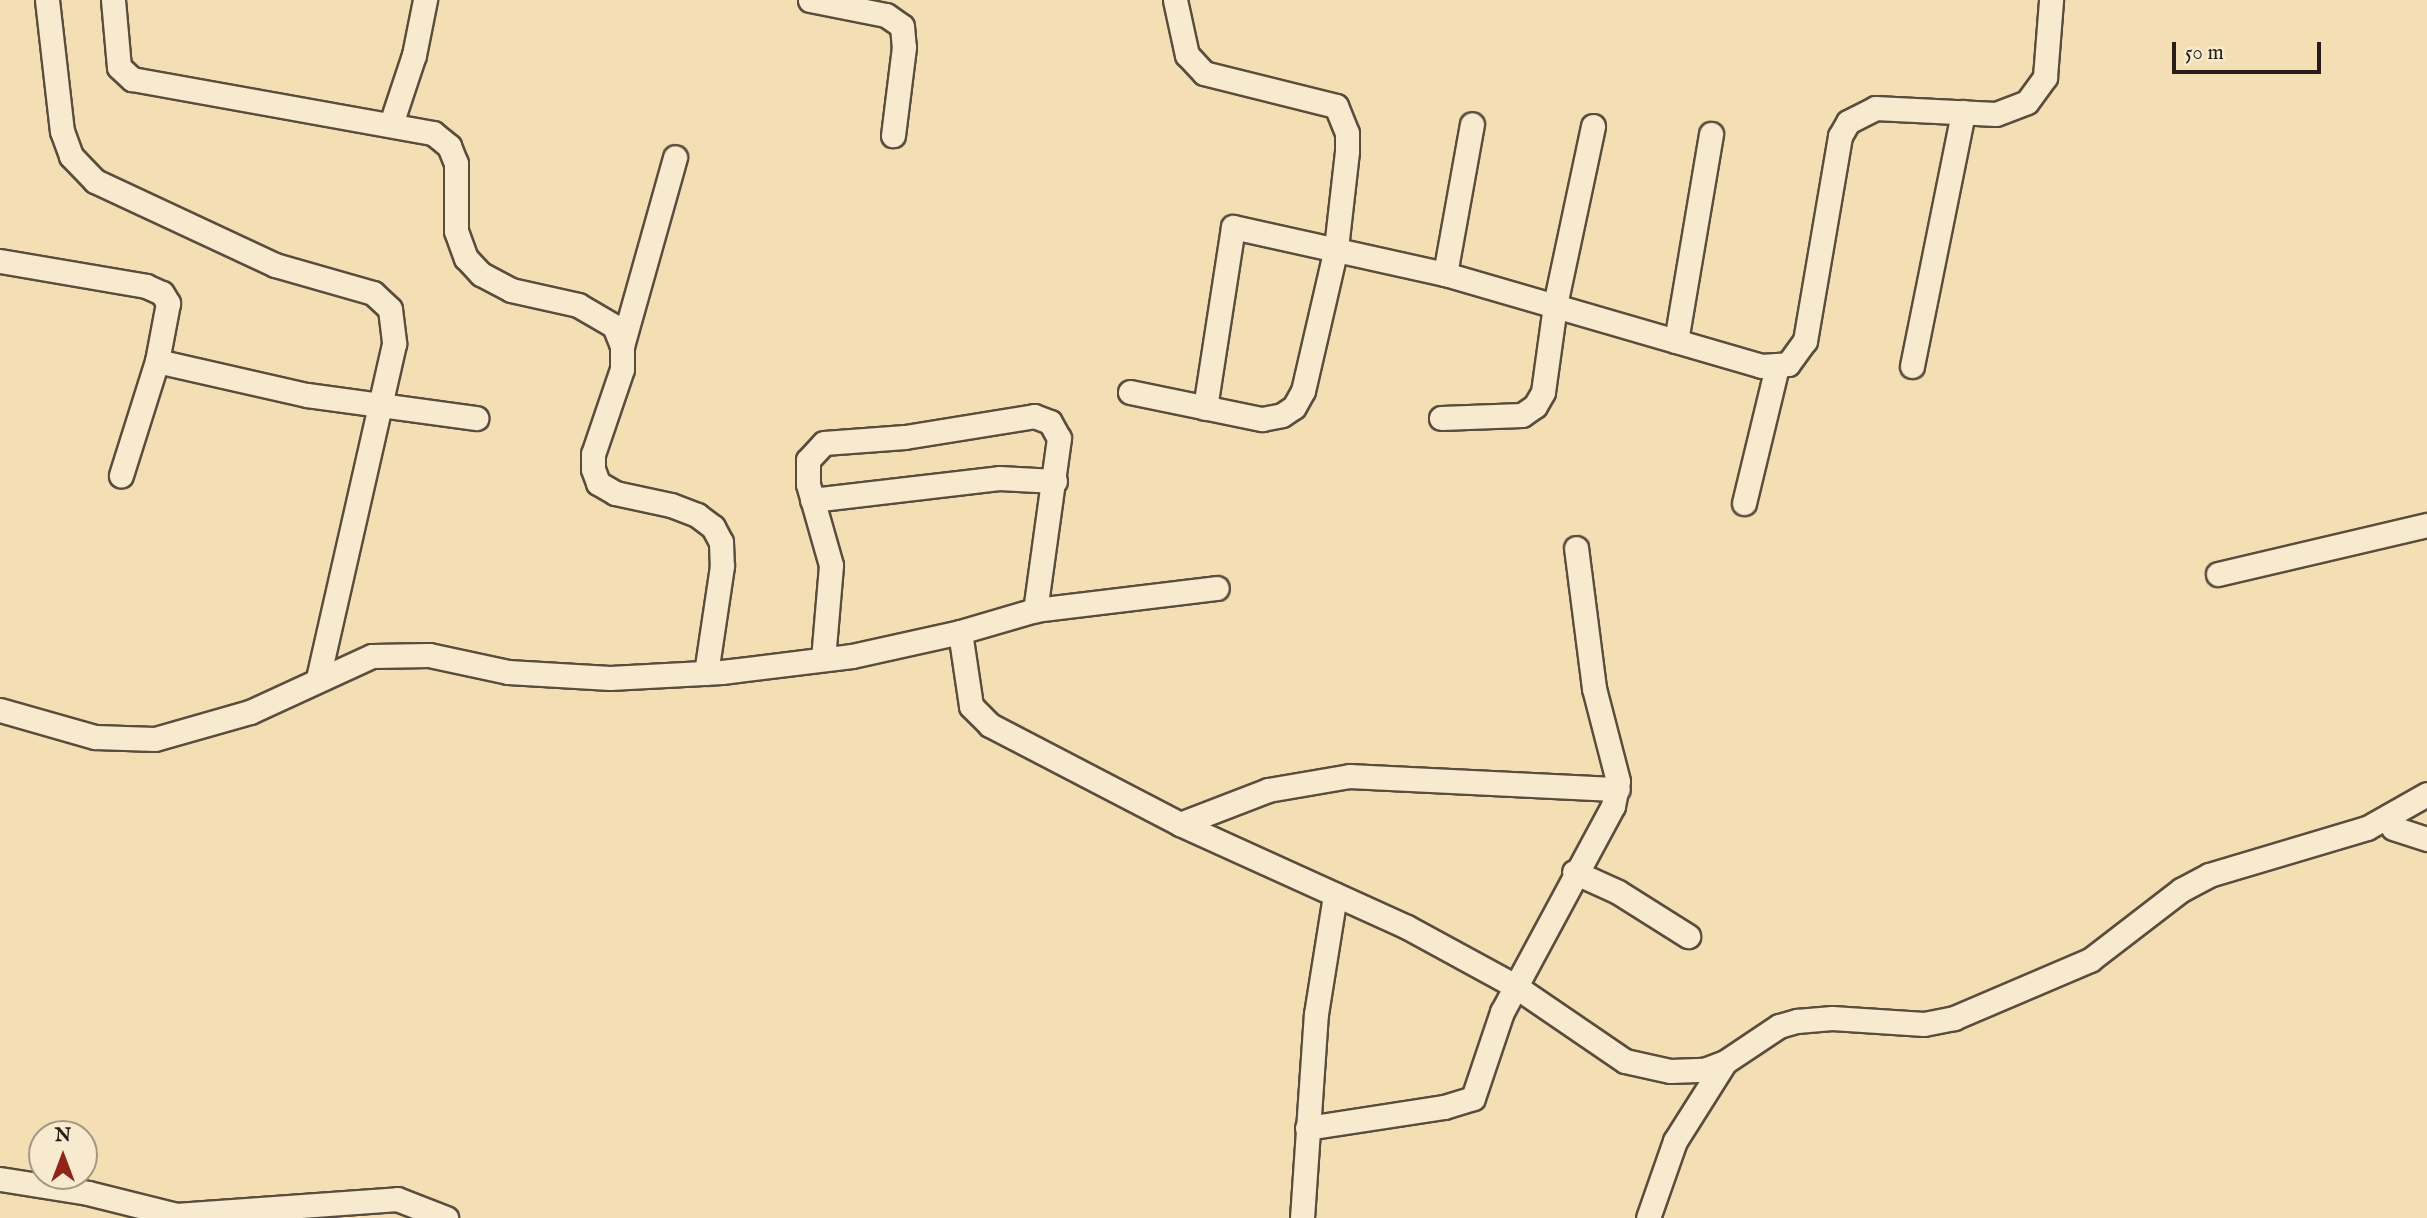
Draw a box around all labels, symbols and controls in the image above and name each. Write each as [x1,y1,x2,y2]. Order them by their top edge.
scale bar [2175,28,2324,72]
text: 50 m [2185,40,2224,67]
north arrow [28,1120,98,1190]
text: N [55,1124,71,1148]

